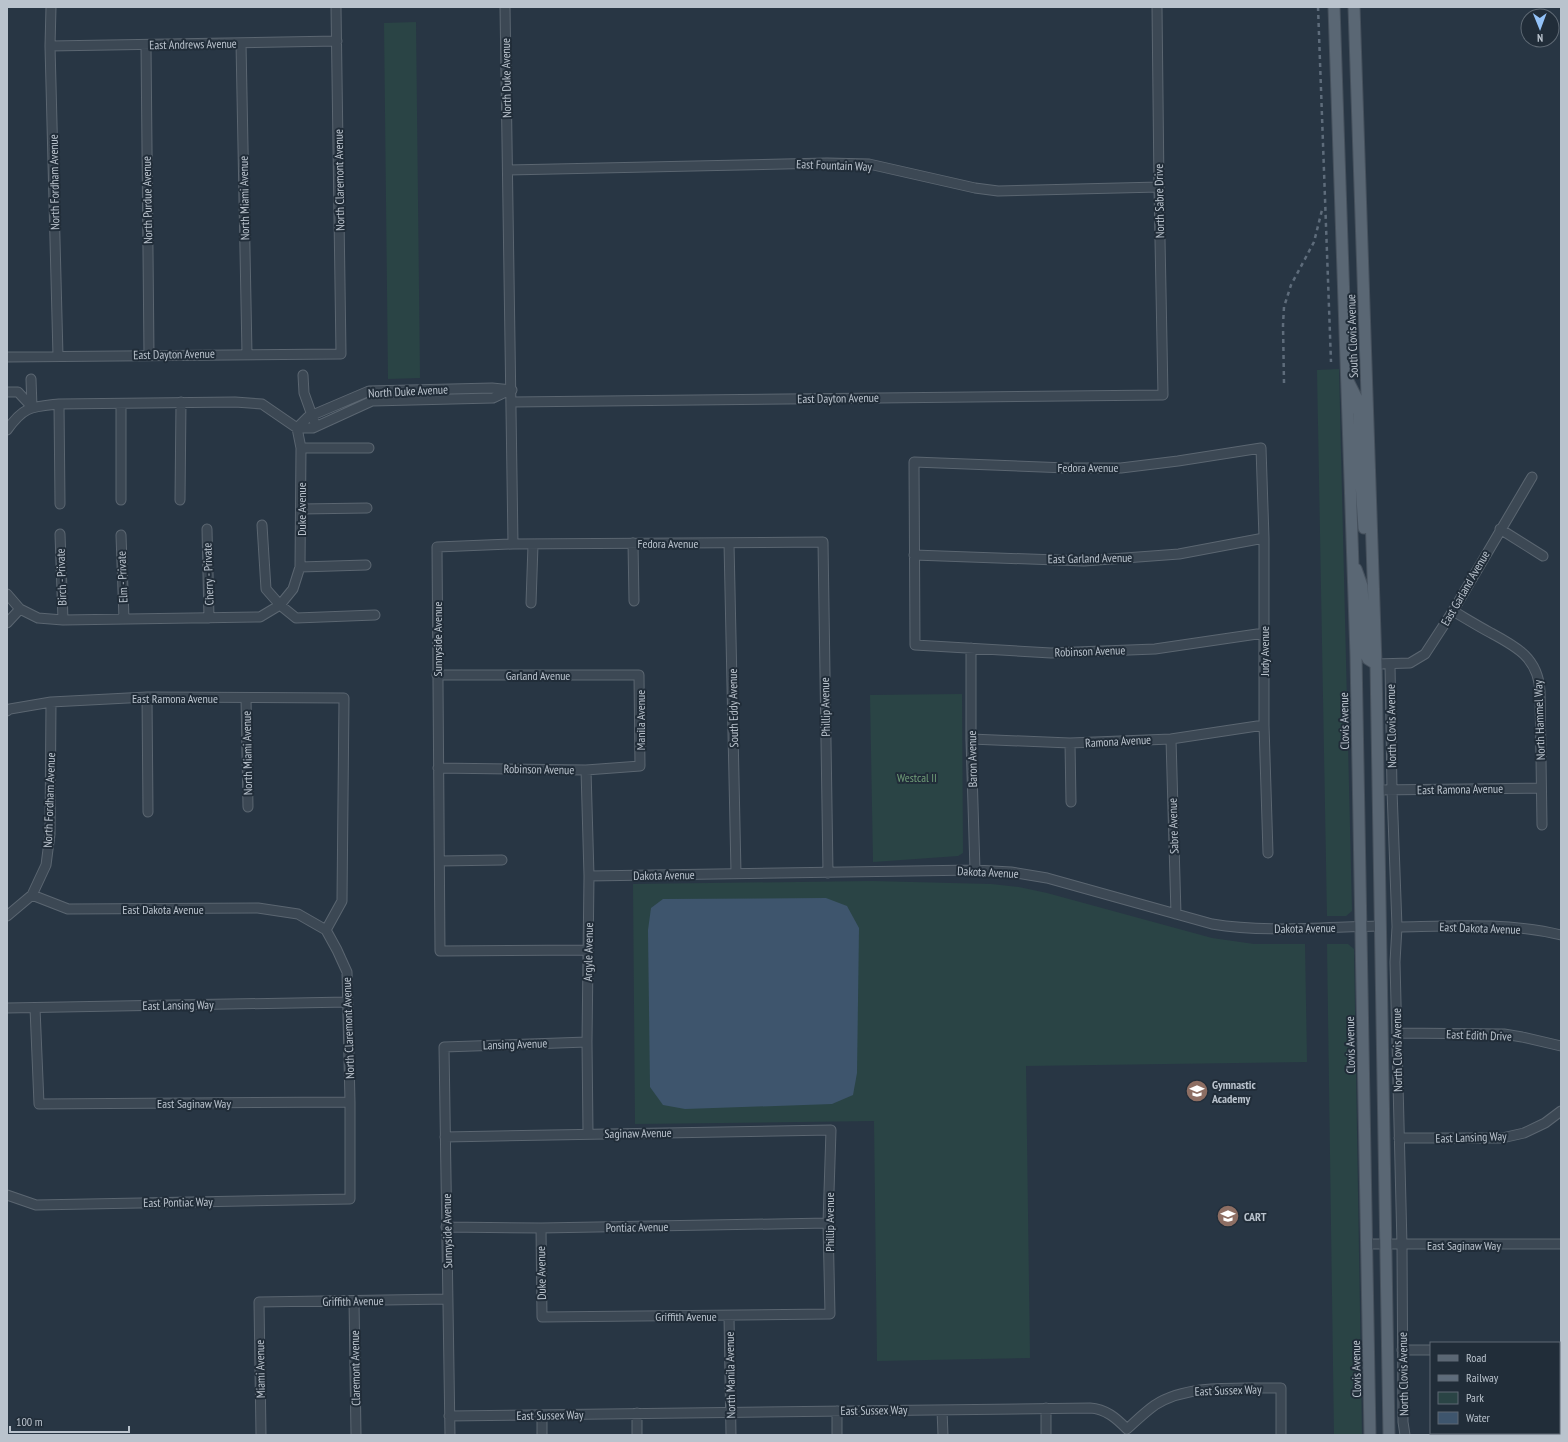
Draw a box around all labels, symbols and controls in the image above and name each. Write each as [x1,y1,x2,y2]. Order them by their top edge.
north arrow [1520,8,1560,48]
text: N [1537,31,1543,45]
street label: East Andrews Avenue [149,36,237,52]
street label: North Duke Avenue [498,38,514,118]
street label: North Claremont Avenue [331,129,347,231]
street label: North Fordham Avenue [46,134,62,230]
street label: North Purdue Avenue [139,156,155,244]
street label: North Miami Avenue [236,156,252,240]
street label: East Fountain Way [796,156,873,174]
street label: North Sabre Drive [1151,164,1167,238]
street label: South Clovis Avenue [1343,294,1361,378]
street label: East Dayton Avenue [133,346,215,362]
street label: North Duke Avenue [368,381,448,401]
street label: East Dayton Avenue [797,390,879,406]
street label: Fedora Avenue [1058,460,1119,475]
street label: Duke Avenue [294,482,309,536]
street label: Fedora Avenue [638,536,699,551]
street label: Cherry - Private [199,542,217,606]
street label: Birch - Private [53,548,69,606]
street label: East Garland Avenue [1437,548,1493,628]
street label: East Garland Avenue [1048,550,1132,566]
street label: Elm - Private [114,551,130,603]
street label: Sunnyside Avenue [430,602,445,676]
street label: Judy Avenue [1257,626,1272,677]
street label: Robinson Avenue [1054,642,1126,660]
street label: Garland Avenue [506,668,570,683]
street label: South Eddy Avenue [725,668,741,748]
street label: Phillip Avenue [817,677,833,737]
street label: North Hammel Way [1530,679,1548,760]
street label: North Clovis Avenue [1383,684,1399,768]
street label: Manila Avenue [633,690,648,750]
street label: East Ramona Avenue [132,691,218,706]
street label: Clovis Avenue [1336,692,1352,750]
street label: North Miami Avenue [239,711,255,795]
street label: Baron Avenue [964,730,980,788]
street label: Ramona Avenue [1085,732,1151,750]
street label: North Fordham Avenue [40,752,58,848]
street label: Robinson Avenue [504,761,574,777]
park label: Westcal II [897,770,937,785]
street label: East Ramona Avenue [1417,781,1503,797]
street label: Sabre Avenue [1165,798,1181,854]
street label: Dakota Avenue [957,863,1019,881]
street label: Dakota Avenue [633,867,695,883]
street label: East Dakota Avenue [122,902,204,917]
street label: East Dakota Avenue [1439,919,1521,937]
street label: Dakota Avenue [1274,920,1336,936]
street label: Argyle Avenue [580,922,596,982]
street label: North Claremont Avenue [339,977,357,1079]
street label: East Lansing Way [142,997,214,1013]
street label: North Clovis Avenue [1389,1008,1405,1092]
street label: Clovis Avenue [1342,1016,1358,1074]
street label: East Edith Drive [1446,1026,1512,1044]
street label: Lansing Avenue [482,1035,548,1053]
place label: Gymnastic Academy [1211,1077,1257,1106]
school or university icon: Gymnastic Academy [1184,1078,1210,1104]
street label: East Saginaw Way [157,1096,231,1111]
street label: Saginaw Avenue [604,1125,672,1141]
street label: East Lansing Way [1435,1128,1507,1146]
street label: Phillip Avenue [822,1192,837,1252]
street label: Sunnyside Avenue [439,1193,455,1269]
street label: East Pontiac Way [143,1194,213,1210]
school or university icon: CART [1215,1203,1241,1229]
place label: CART [1244,1209,1267,1224]
street label: Pontiac Avenue [605,1219,669,1235]
street label: East Saginaw Way [1427,1238,1501,1253]
street label: Duke Avenue [533,1246,549,1300]
street label: Griffith Avenue [322,1293,384,1309]
street label: Griffith Avenue [655,1309,717,1324]
street label: Claremont Avenue [347,1330,363,1406]
street label: North Manila Avenue [722,1331,738,1419]
street label: North Clovis Avenue [1395,1332,1411,1416]
street label: Miami Avenue [252,1340,268,1398]
street label: Clovis Avenue [1348,1340,1364,1398]
legend [1430,1342,1560,1434]
text: Road [1466,1350,1486,1365]
text: Railway [1466,1370,1499,1385]
street label: East Sussex Way [1194,1381,1262,1399]
text: Park [1466,1390,1484,1405]
street label: East Sussex Way [840,1402,908,1418]
street label: East Sussex Way [516,1407,584,1423]
scale bar [10,1408,129,1434]
text: Water [1466,1410,1491,1425]
text: 100 m [16,1414,43,1429]

